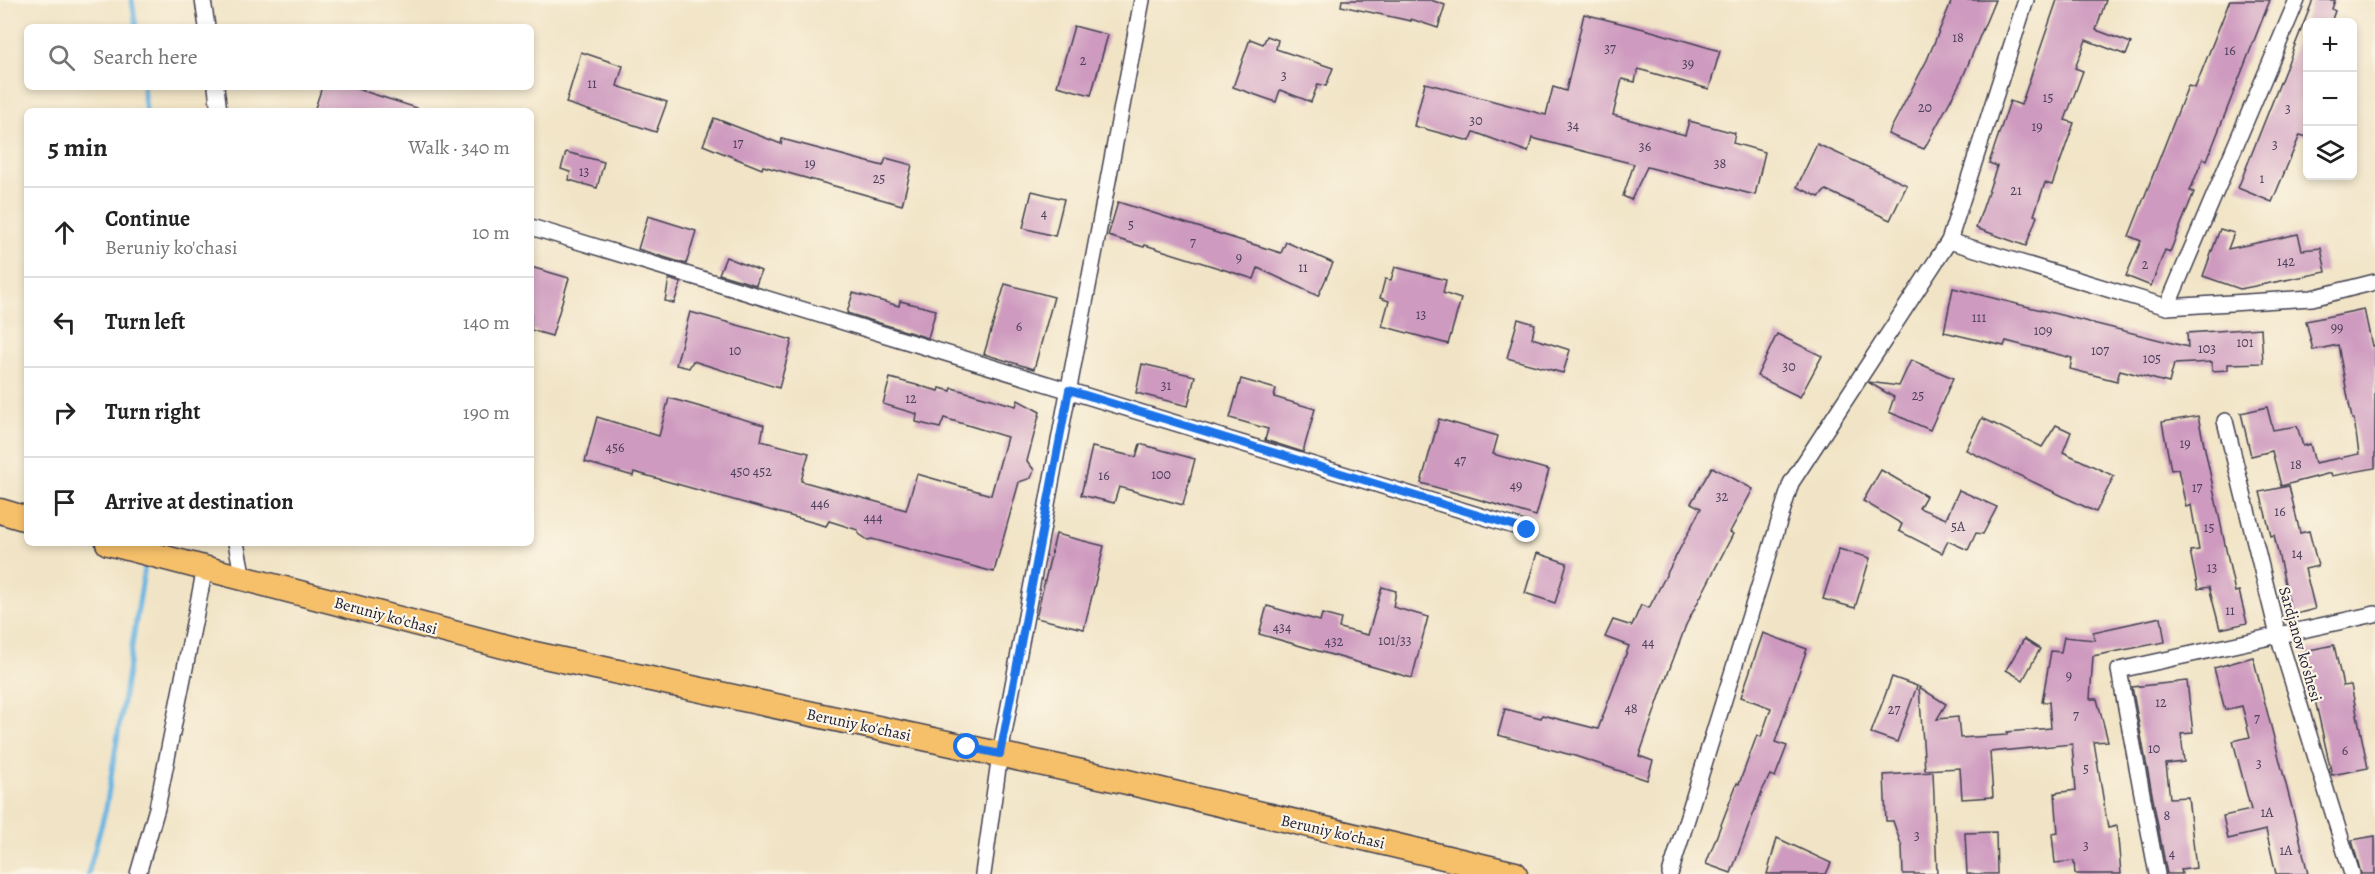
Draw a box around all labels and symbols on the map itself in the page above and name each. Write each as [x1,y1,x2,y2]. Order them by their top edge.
house number: 18 [1952,28,1964,47]
house number: 37 [1604,39,1616,58]
house number: 16 [2224,41,2236,60]
house number: 2 [1080,51,1087,70]
house number: 39 [1682,54,1694,73]
house number: 3 [1281,66,1287,85]
house number: 11 [587,74,597,93]
house number: 15 [2043,88,2053,107]
house number: 20 [1918,98,1932,117]
house number: 3 [2285,99,2291,118]
house number: 30 [1469,111,1483,130]
house number: 34 [1567,116,1579,135]
house number: 19 [2031,117,2043,136]
house number: 17 [733,134,743,153]
house number: 3 [2272,135,2278,154]
house number: 36 [1639,137,1651,156]
house number: 19 [804,154,816,173]
house number: 38 [1714,154,1727,173]
house number: 13 [579,162,589,181]
house number: 25 [873,169,885,188]
house number: 1 [2260,169,2265,188]
house number: 21 [2010,181,2022,200]
house number: 4 [1041,204,1047,223]
house number: 5 [1128,215,1134,234]
house number: 7 [1190,233,1196,252]
house number: 9 [1236,248,1242,267]
house number: 142 [2277,252,2295,271]
house number: 2 [2142,255,2149,274]
house number: 11 [1298,258,1308,277]
house number: 13 [1416,305,1426,324]
house number: 111 [1972,308,1986,327]
house number: 6 [1016,317,1022,336]
house number: 99 [2331,318,2343,337]
house number: 109 [2034,321,2052,340]
house number: 101 [2236,333,2254,352]
house number: 103 [2198,339,2216,358]
house number: 10 [729,341,741,360]
house number: 107 [2091,341,2109,360]
house number: 105 [2143,349,2161,368]
house number: 30 [1782,357,1796,376]
house number: 31 [1161,376,1172,395]
house number: 25 [1912,386,1924,405]
house number: 12 [905,389,917,408]
house number: 19 [2179,434,2191,453]
house number: 456 [606,438,624,457]
house number: 47 [1454,451,1466,470]
house number: 18 [2290,455,2302,474]
house number: 450 452 [730,462,772,481]
house number: 100 [1151,465,1171,484]
house number: 16 [1098,466,1110,485]
house number: 49 [1510,476,1522,495]
house number: 17 [2192,478,2202,497]
house number: 32 [1716,487,1729,506]
house number: 446 [810,494,830,513]
house number: 16 [2274,502,2286,521]
house number: 444 [863,508,883,527]
route end [1513,516,1539,542]
house number: 5A [1951,517,1966,536]
house number: 15 [2204,518,2214,537]
house number: 14 [2291,544,2303,563]
house number: 13 [2207,558,2217,577]
street label: Sardjanov ko'shesi [2273,584,2327,704]
street label: Beruniy ko'chasi [332,592,440,640]
house number: 11 [2225,601,2235,620]
house number: 434 [1273,618,1291,637]
house number: 101/33 [1378,631,1412,650]
house number: 432 [1325,632,1344,651]
house number: 44 [1642,633,1654,652]
house number: 9 [2066,666,2072,685]
house number: 12 [2155,693,2167,712]
house number: 48 [1624,699,1638,718]
house number: 27 [1888,700,1900,719]
street label: Beruniy ko'chasi [805,703,913,747]
house number: 7 [2073,706,2079,725]
house number: 7 [2254,709,2260,728]
route start [953,733,979,759]
house number: 10 [2148,739,2160,758]
house number: 6 [2342,741,2348,760]
house number: 3 [2256,754,2262,773]
house number: 5 [2083,759,2089,778]
house number: 1A [2261,803,2274,822]
house number: 8 [2164,806,2171,825]
street label: Beruniy ko'chasi [1279,809,1387,855]
house number: 3 [1914,826,1920,845]
house number: 3 [2083,836,2089,855]
house number: 1A [2280,841,2293,860]
house number: 4 [2169,844,2175,863]

